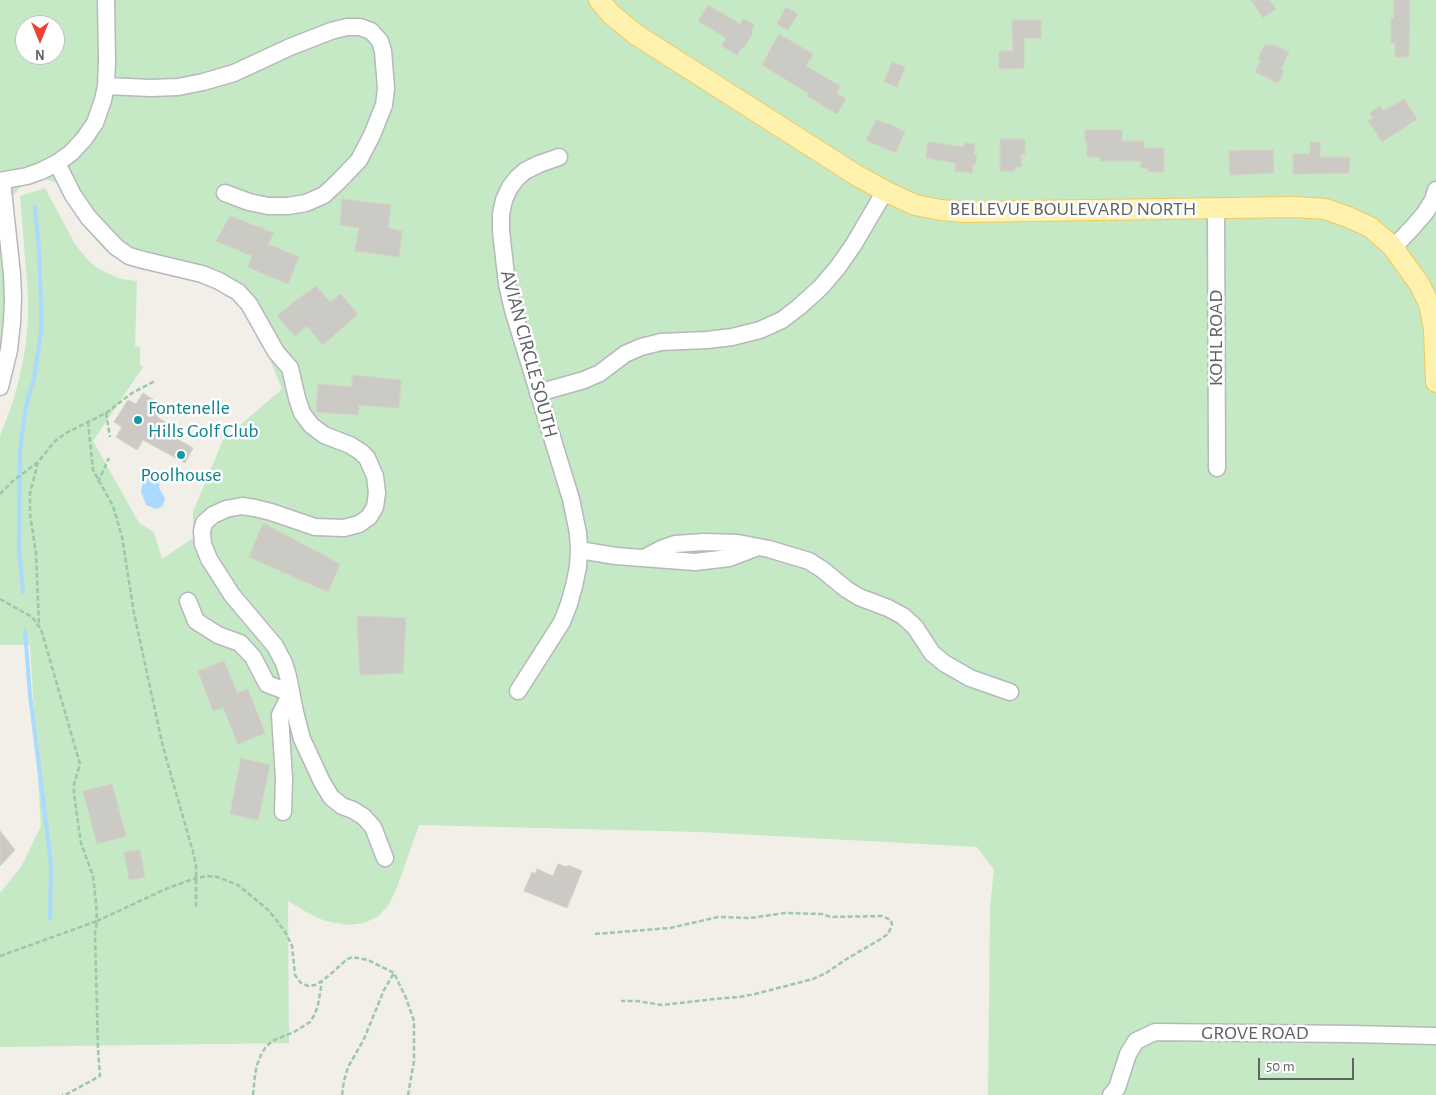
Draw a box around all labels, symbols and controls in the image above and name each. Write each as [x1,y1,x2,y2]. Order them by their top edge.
north arrow [15,15,65,65]
text: N [35,47,45,61]
street label: BELLEVUE BOULEVARD NORTH [950,197,1196,221]
street label: AVIAN CIRCLE SOUTH [495,267,563,441]
street label: KOHL ROAD [1204,290,1228,386]
place label: Fontenelle Hills Golf Club [148,396,259,443]
marker: Fontenelle Hills Golf Club [132,414,144,426]
marker: Poolhouse [175,449,187,461]
place label: Poolhouse [140,463,222,487]
street label: GROVE ROAD [1201,1021,1309,1045]
scale bar [1261,1048,1357,1080]
text: 50 m [1266,1059,1295,1074]

